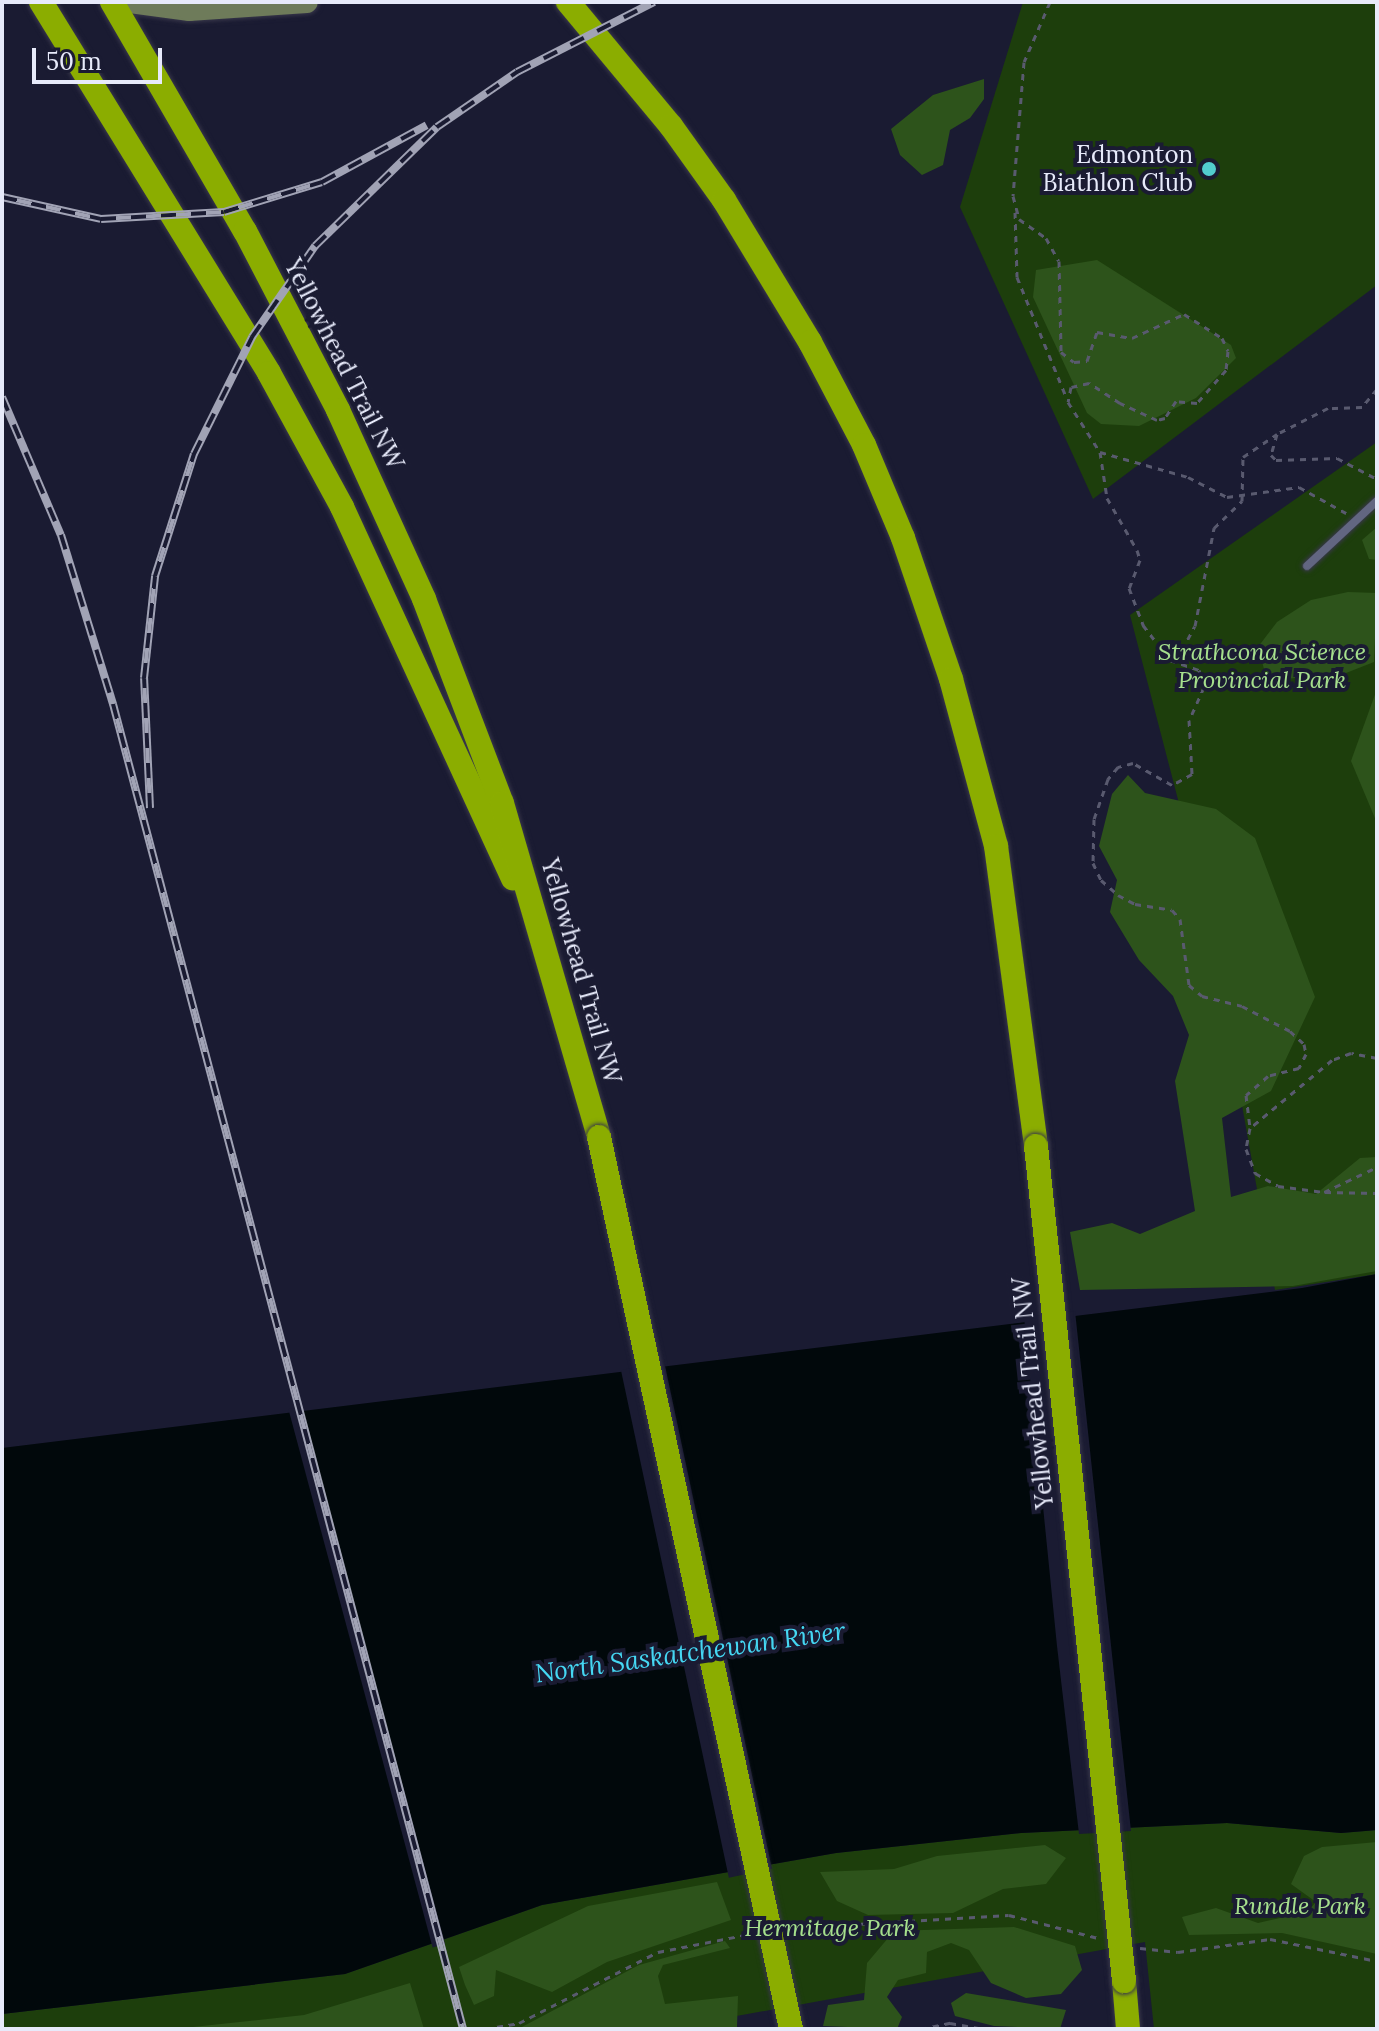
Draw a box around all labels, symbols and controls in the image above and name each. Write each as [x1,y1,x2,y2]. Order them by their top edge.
scale bar [36,32,166,82]
text: 50 m [46,46,102,77]
place label: Edmonton Biathlon Club [1043,141,1193,197]
marker: Edmonton Biathlon Club [1200,160,1218,178]
street label: Yellowhead Trail NW [278,254,410,474]
park label: Strathcona Science Provincial Park [1158,638,1366,694]
street label: Yellowhead Trail NW [535,855,627,1087]
street label: Yellowhead Trail NW [1007,1276,1059,1510]
water label: North Saskatchewan River [533,1615,847,1689]
park label: Rundle Park [1234,1892,1366,1920]
park label: Hermitage Park [744,1914,916,1942]

